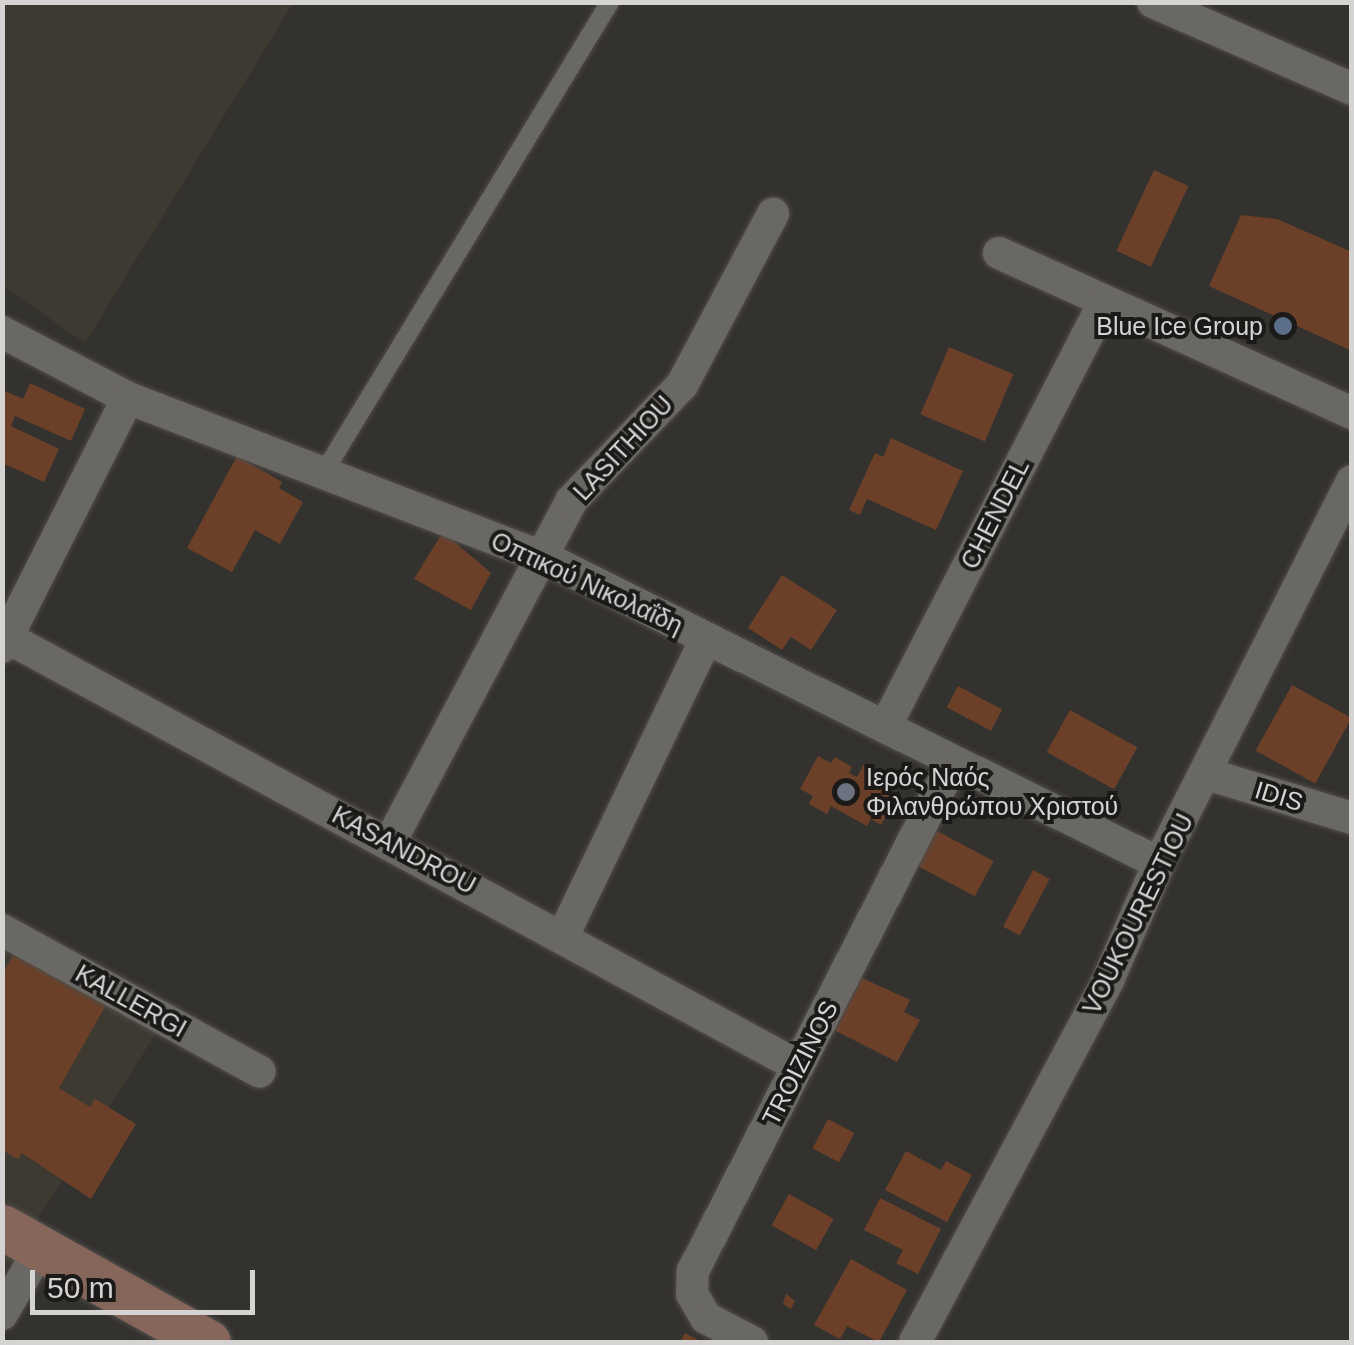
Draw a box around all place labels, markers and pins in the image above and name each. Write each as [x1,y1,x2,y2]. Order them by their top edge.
place label: Blue Ice Group [1096,311,1263,341]
marker: Blue Ice Group [1272,315,1294,337]
place label: Ιερός Ναός Φιλανθρώπου Χριστού [866,763,1118,822]
marker: Ιερός Ναός Φιλανθρώπου Χριστού [835,781,857,803]

